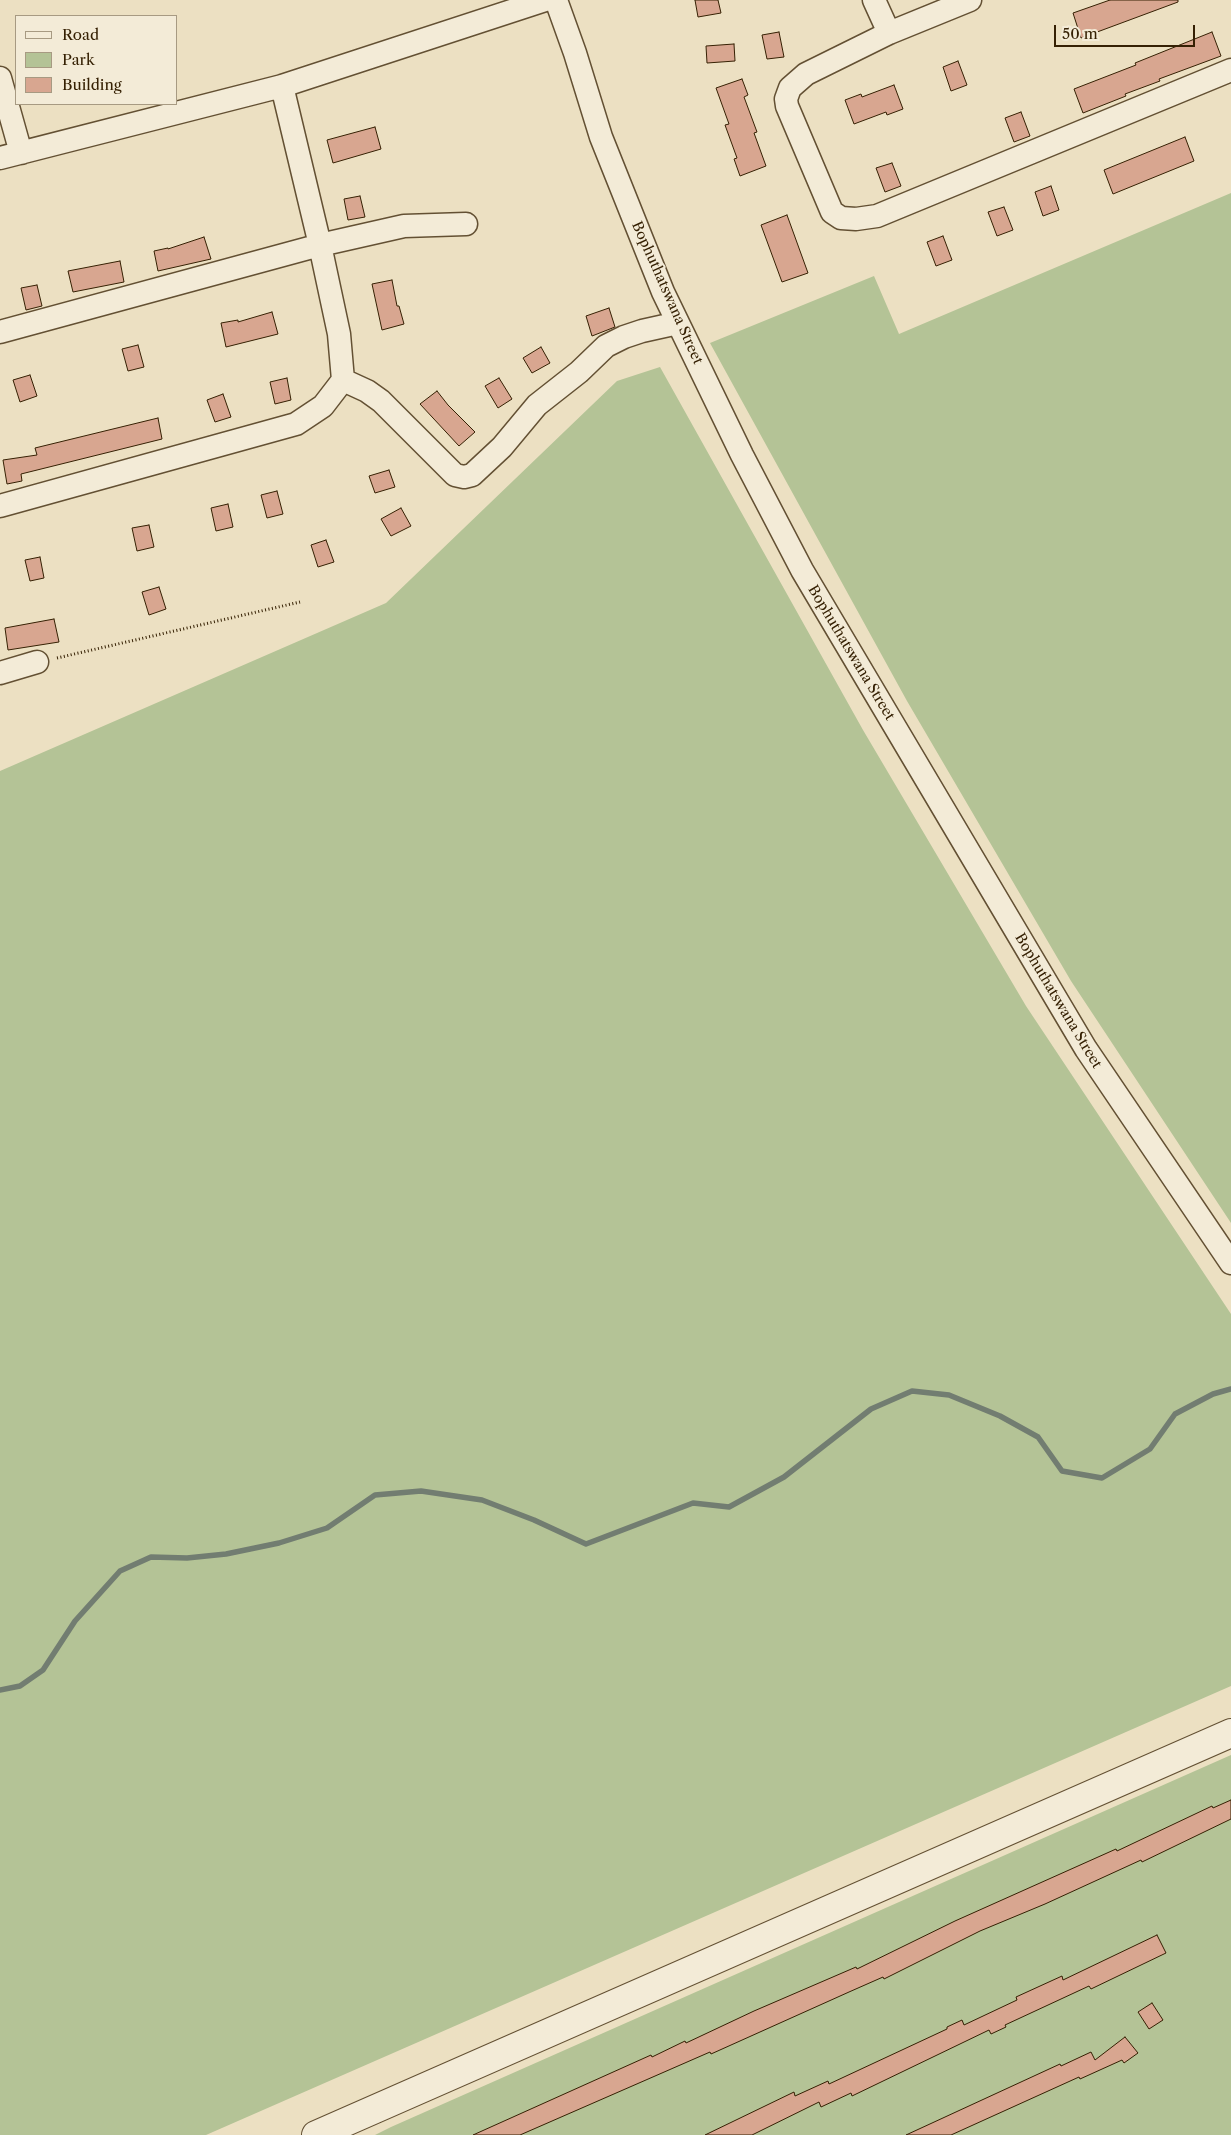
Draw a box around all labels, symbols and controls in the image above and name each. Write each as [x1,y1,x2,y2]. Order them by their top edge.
legend [15,15,178,105]
scale bar [1056,15,1197,47]
text: 50 m [1062,24,1098,43]
text: Road [62,25,99,44]
text: Park [62,50,95,69]
text: Building [62,75,122,94]
street label: Bophuthatswana Street [628,219,706,367]
street label: Bophuthatswana Street [804,582,898,724]
street label: Bophuthatswana Street [1011,930,1105,1072]

